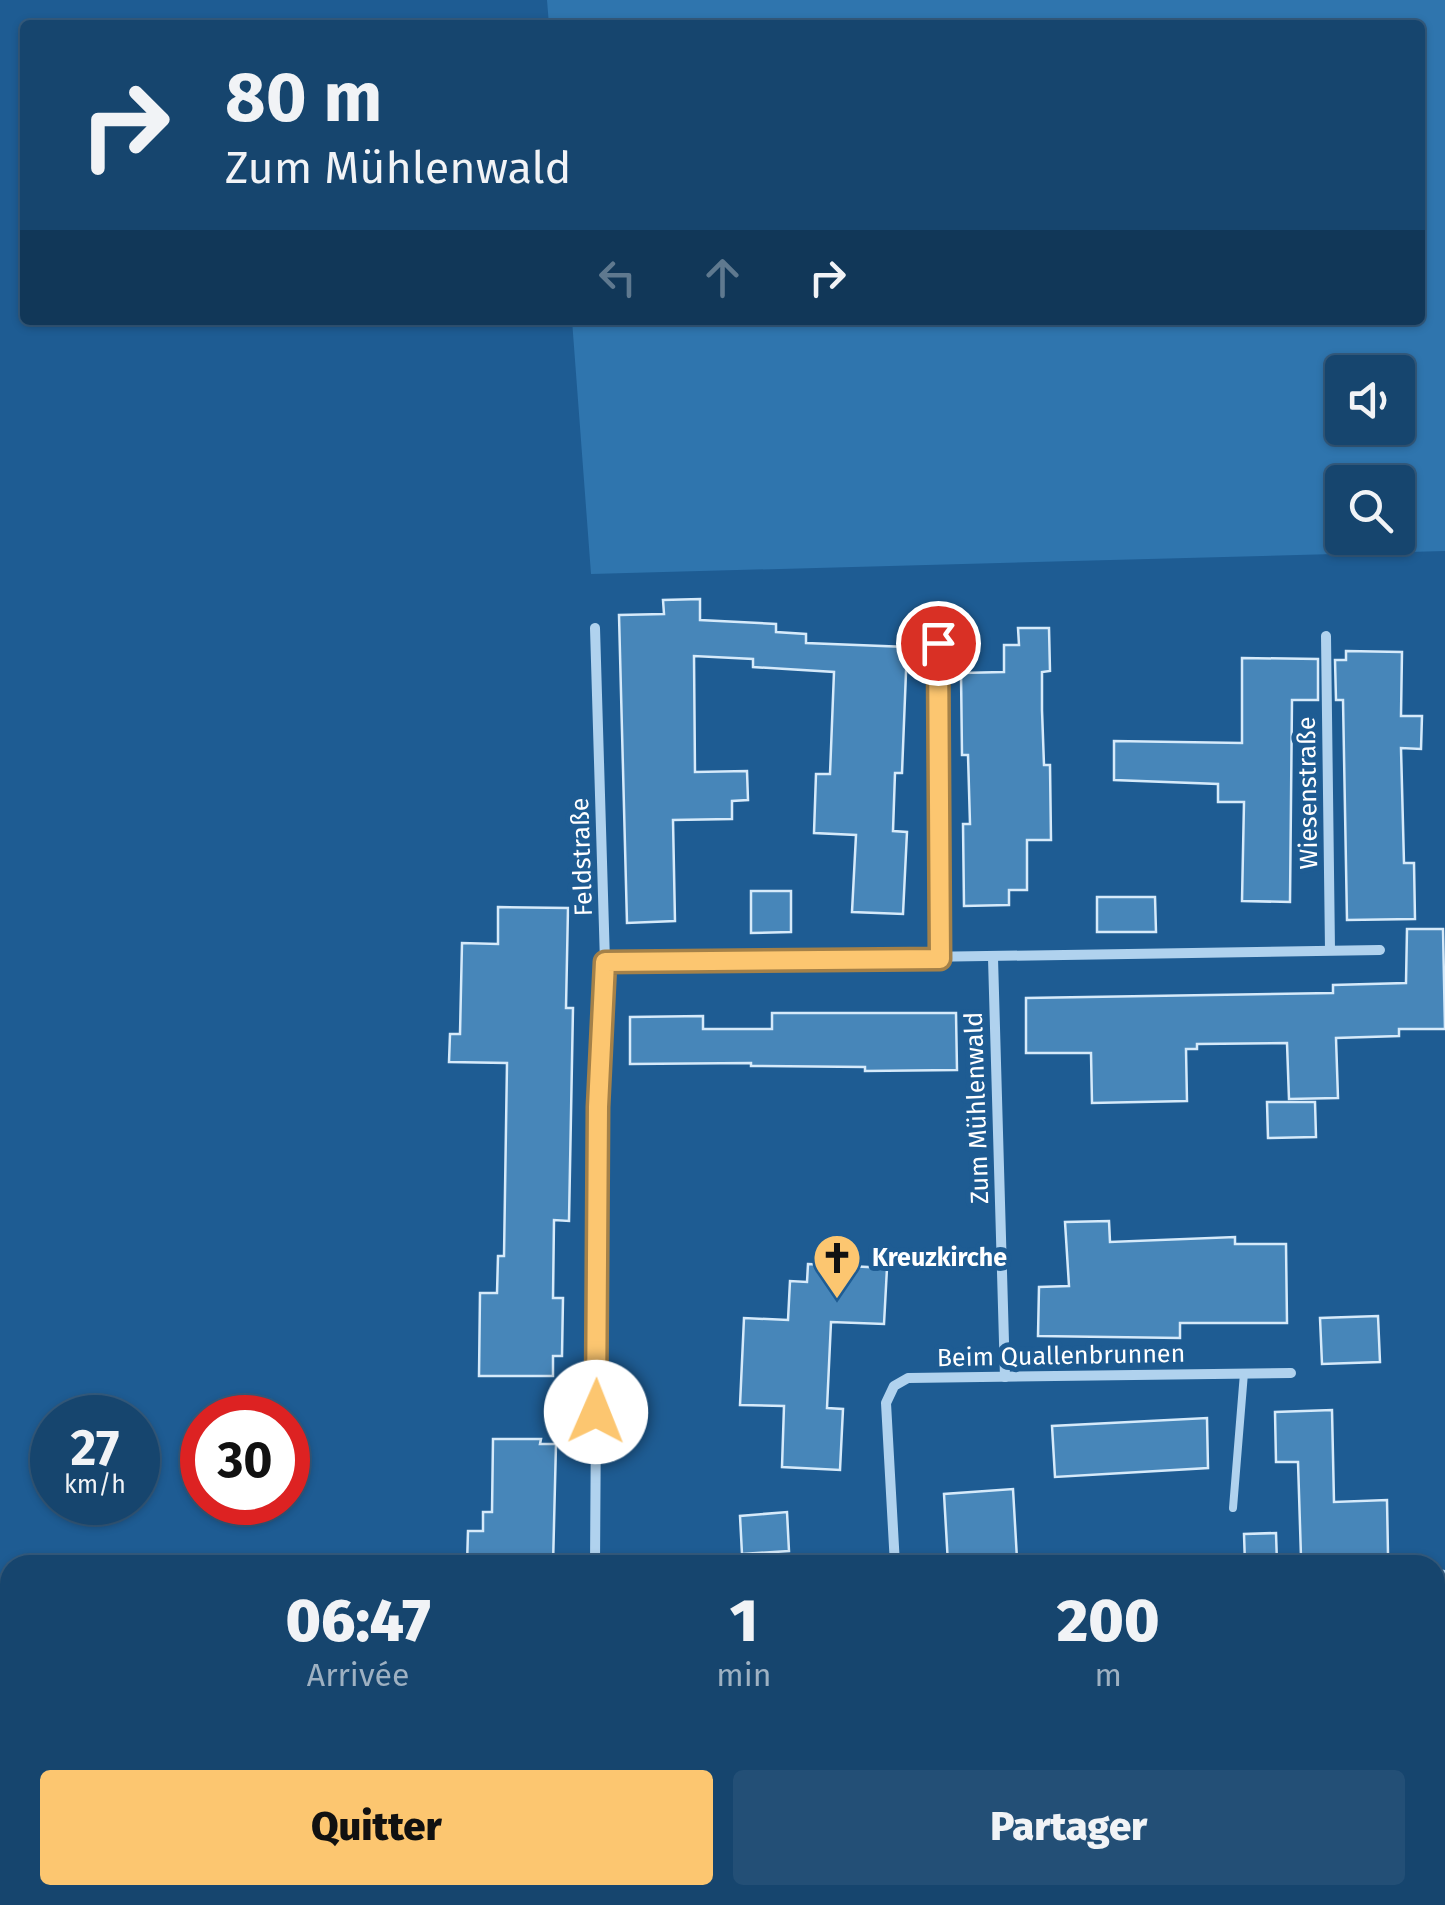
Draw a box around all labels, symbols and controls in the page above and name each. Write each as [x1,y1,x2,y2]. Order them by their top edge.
text: 80 m [225,56,382,140]
icon: right [60,60,190,190]
text: Zum Mühlenwald [225,141,571,195]
icon: left [590,250,645,305]
icon: ahead [695,250,750,305]
icon: right [800,250,855,305]
map controls [1325,355,1415,555]
button: sound [1325,355,1415,445]
button: search [1325,465,1415,555]
pin [896,601,981,686]
icon: arrive [911,616,966,671]
street label: Wiesenstraße [1292,716,1324,870]
street label: Feldstraße [565,797,599,917]
street label: Zum Mühlenwald [959,1011,995,1205]
church icon: Kreuzkirche [811,1232,863,1300]
place label: Kreuzkirche [872,1243,1007,1273]
street label: Beim Quallenbrunnen [936,1339,1186,1373]
position arrow [544,1360,648,1464]
speed limit sign: 30 [180,1395,310,1525]
text: 27 [71,1418,119,1478]
text: km/h [64,1470,126,1500]
text: 06:47 [285,1585,431,1657]
text: 1 [730,1585,758,1657]
text: 200 [1057,1585,1160,1657]
text: Arrivée [307,1656,409,1694]
text: min [716,1656,771,1694]
text: m [1094,1656,1122,1694]
button: Quitter [40,1770,713,1885]
button: Partager [733,1770,1405,1885]

